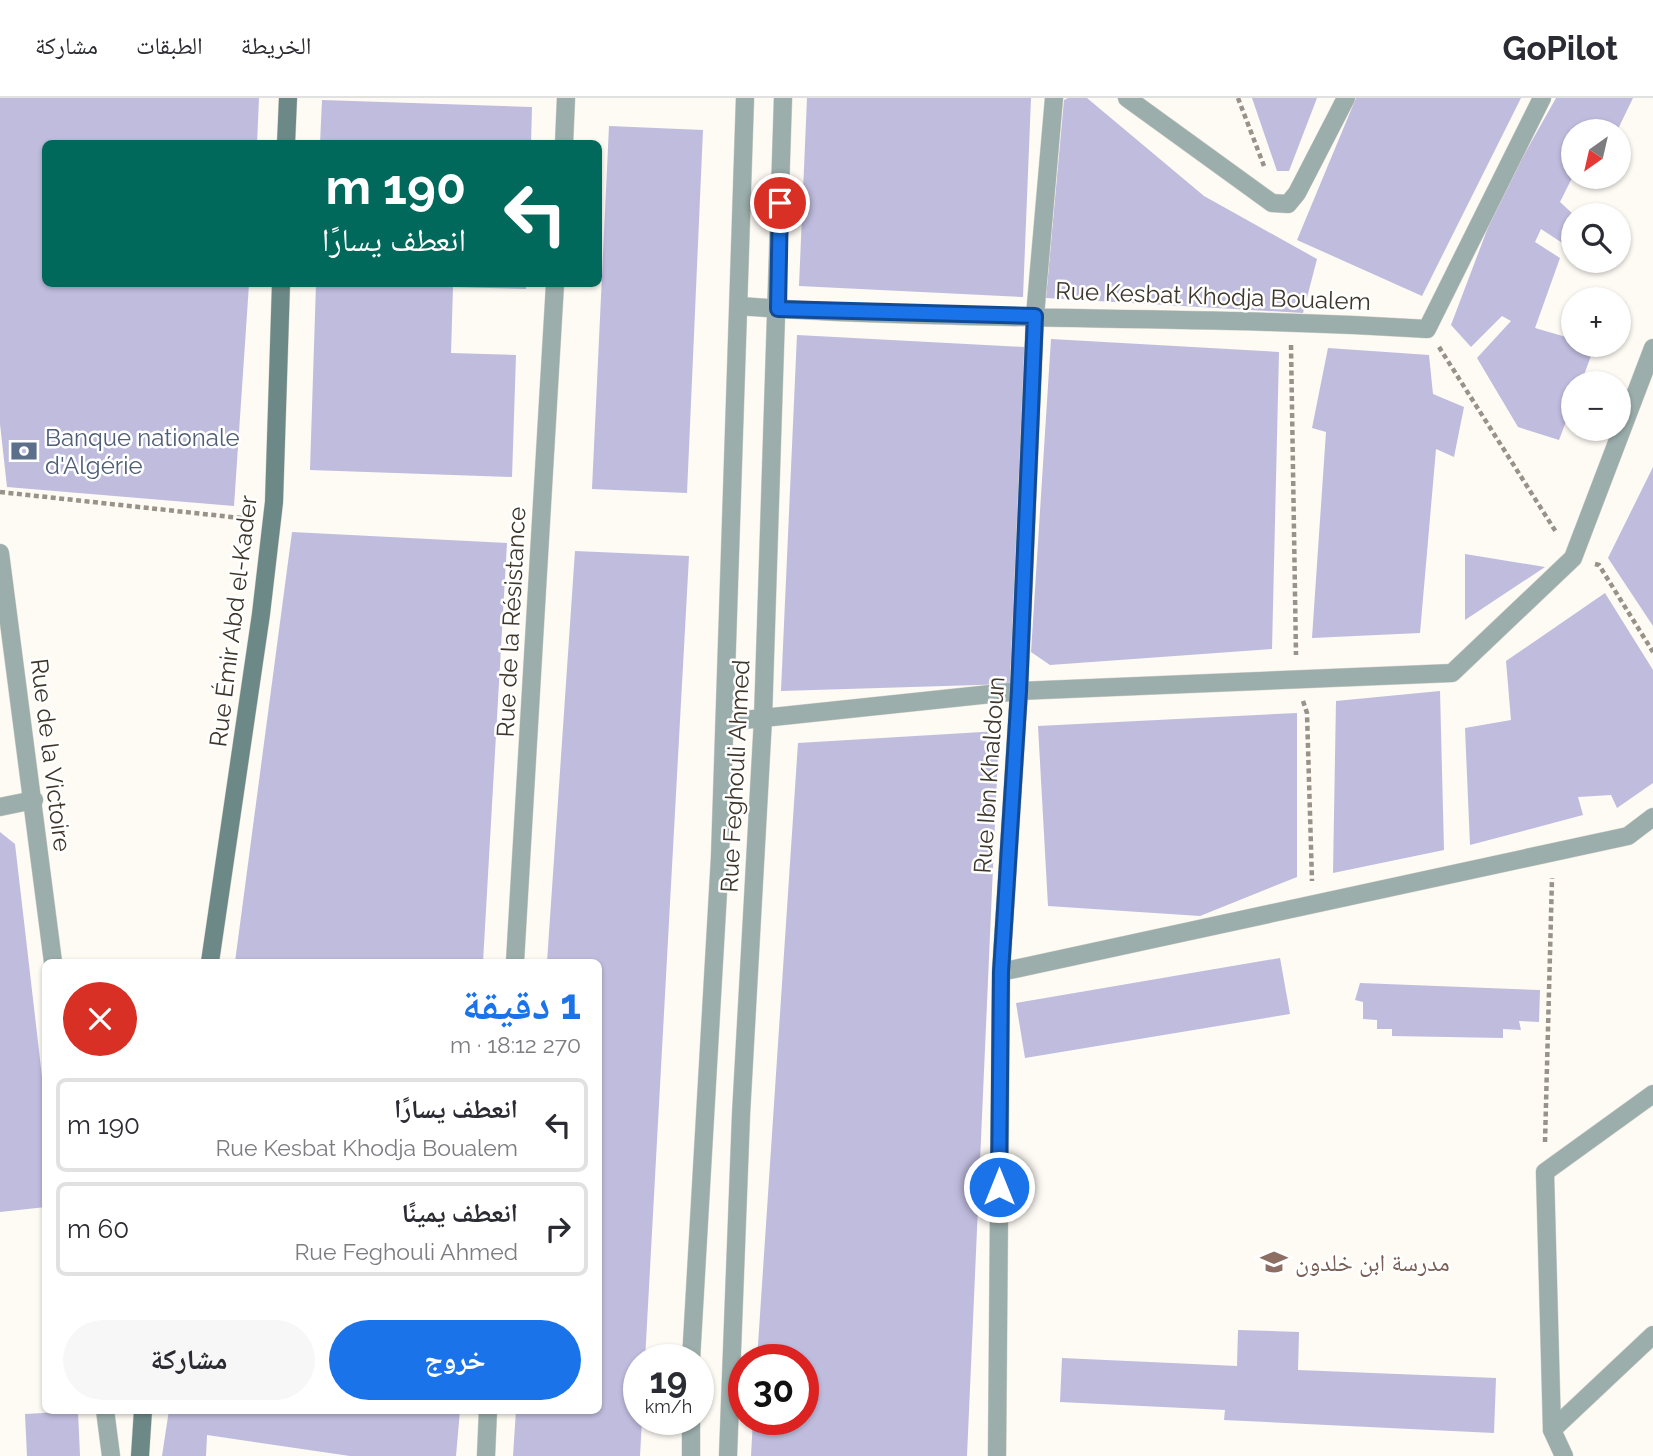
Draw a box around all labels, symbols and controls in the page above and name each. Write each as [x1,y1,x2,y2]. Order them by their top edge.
text: GoPilot [1503,29,1618,68]
text: مشاركة [35,31,98,60]
text: الطبقات [136,31,203,60]
text: الخريطة [241,31,311,60]
north arrow [1561,119,1631,189]
map controls [1561,119,1631,441]
text: 190 m [325,158,466,215]
icon: left [490,168,581,259]
pin [750,173,810,233]
icon: arrive [761,184,799,222]
button: search [1561,203,1631,273]
text: انعطف يسارًا [322,221,466,258]
street label: Rue Kesbat Khodja Boualem [1055,276,1371,316]
button: + [1561,287,1631,357]
button: − [1561,371,1631,441]
place label: Banque nationale d'Algérie [45,423,240,480]
bank icon: Banque nationale d'Algérie [9,436,39,466]
street label: Rue Émir Abd el-Kader [203,493,263,748]
street label: Rue de la Résistance [490,506,532,738]
street label: Rue de la Victoire [25,657,77,853]
street label: Rue Feghouli Ahmed [714,659,756,893]
street label: Rue Ibn Khaldoun [968,676,1010,874]
text: 1 دقيقة [462,980,581,1029]
button: close [63,982,137,1056]
text: 270 m · 18:12 [450,1031,581,1058]
text: انعطف يسارًا [394,1094,518,1124]
icon: left [539,1106,577,1144]
text: 190 m [67,1110,140,1140]
text: Rue Kesbat Khodja Boualem [215,1134,518,1161]
position arrow [962,1150,1036,1224]
text: انعطف يمينًا [401,1198,518,1228]
icon: right [539,1210,577,1248]
text: 60 m [67,1214,129,1244]
text: Rue Feghouli Ahmed [295,1238,518,1265]
school or university icon: مدرسة ابن خلدون [1259,1247,1289,1277]
place label: مدرسة ابن خلدون [1295,1248,1450,1277]
button: مشاركة [63,1320,315,1400]
button: خروج [329,1320,581,1400]
speed limit sign: 30 [728,1344,819,1435]
text: 19 [650,1360,687,1401]
text: km/h [645,1396,692,1417]

